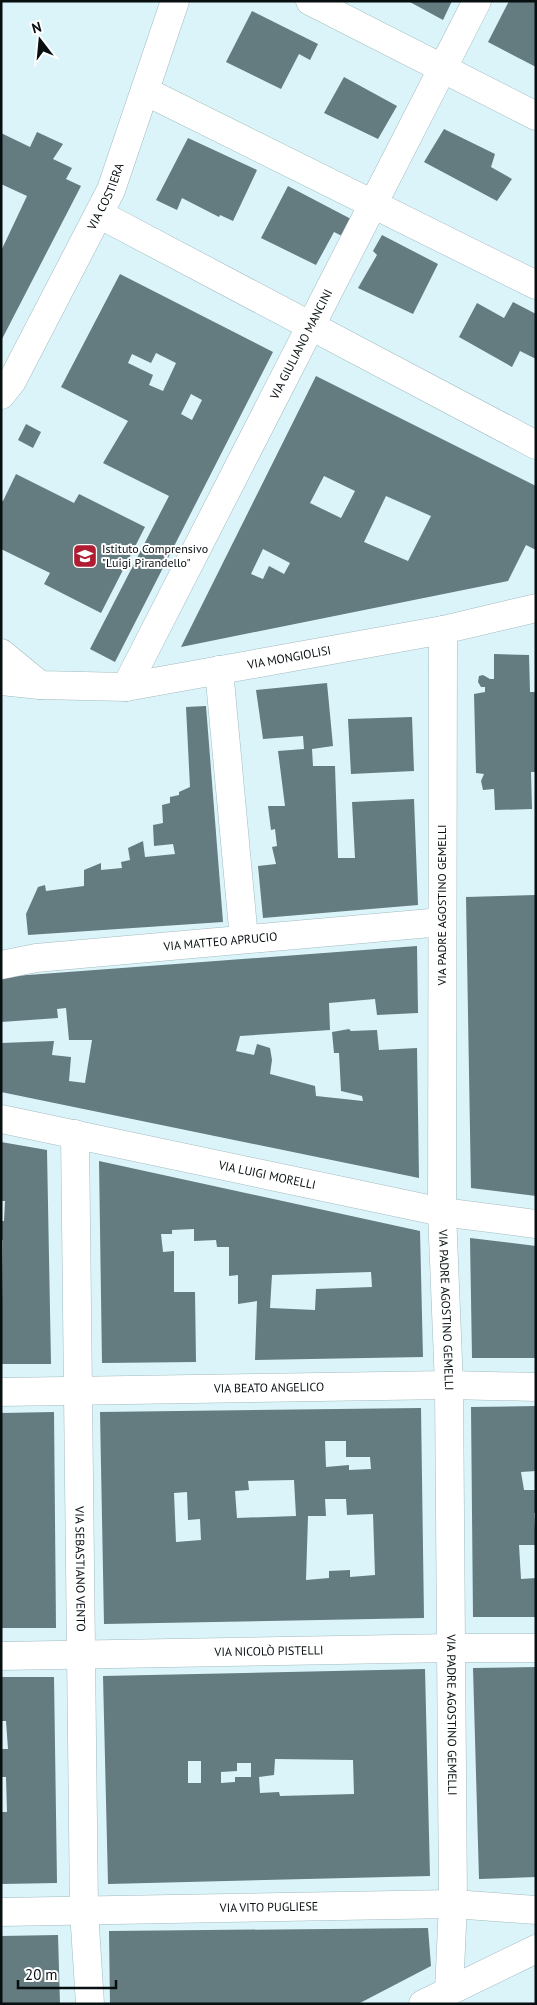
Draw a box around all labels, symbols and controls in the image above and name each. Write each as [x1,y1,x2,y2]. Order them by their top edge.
north arrow [15,15,65,65]
text: N [30,18,43,37]
street label: VIA COSTIERA [83,161,127,233]
street label: VIA GIULIANO MANCINI [266,286,335,402]
place label: Istituto Comprensivo "Luigi Pirandello" [102,541,208,570]
school or university icon: Istituto Comprensivo "Luigi Pirandello" [72,543,98,569]
street label: VIA MONGIOLISI [245,642,332,672]
street label: VIA PADRE AGOSTINO GEMELLI [434,824,449,987]
street label: VIA MATTEO APRUCIO [162,929,278,954]
street label: VIA LUIGI MORELLI [216,1157,317,1192]
street label: VIA PADRE AGOSTINO GEMELLI [436,1228,457,1391]
street label: VIA BEATO ANGELICO [213,1379,324,1396]
street label: VIA SEBASTIANO VENTO [72,1505,89,1632]
street label: VIA PADRE AGOSTINO GEMELLI [444,1633,460,1796]
street label: VIA NICOLÒ PISTELLI [213,1642,324,1659]
street label: VIA VITO PUGLIESE [219,1898,318,1915]
scale bar [18,1958,115,1990]
text: 20 m [25,1965,58,1984]

